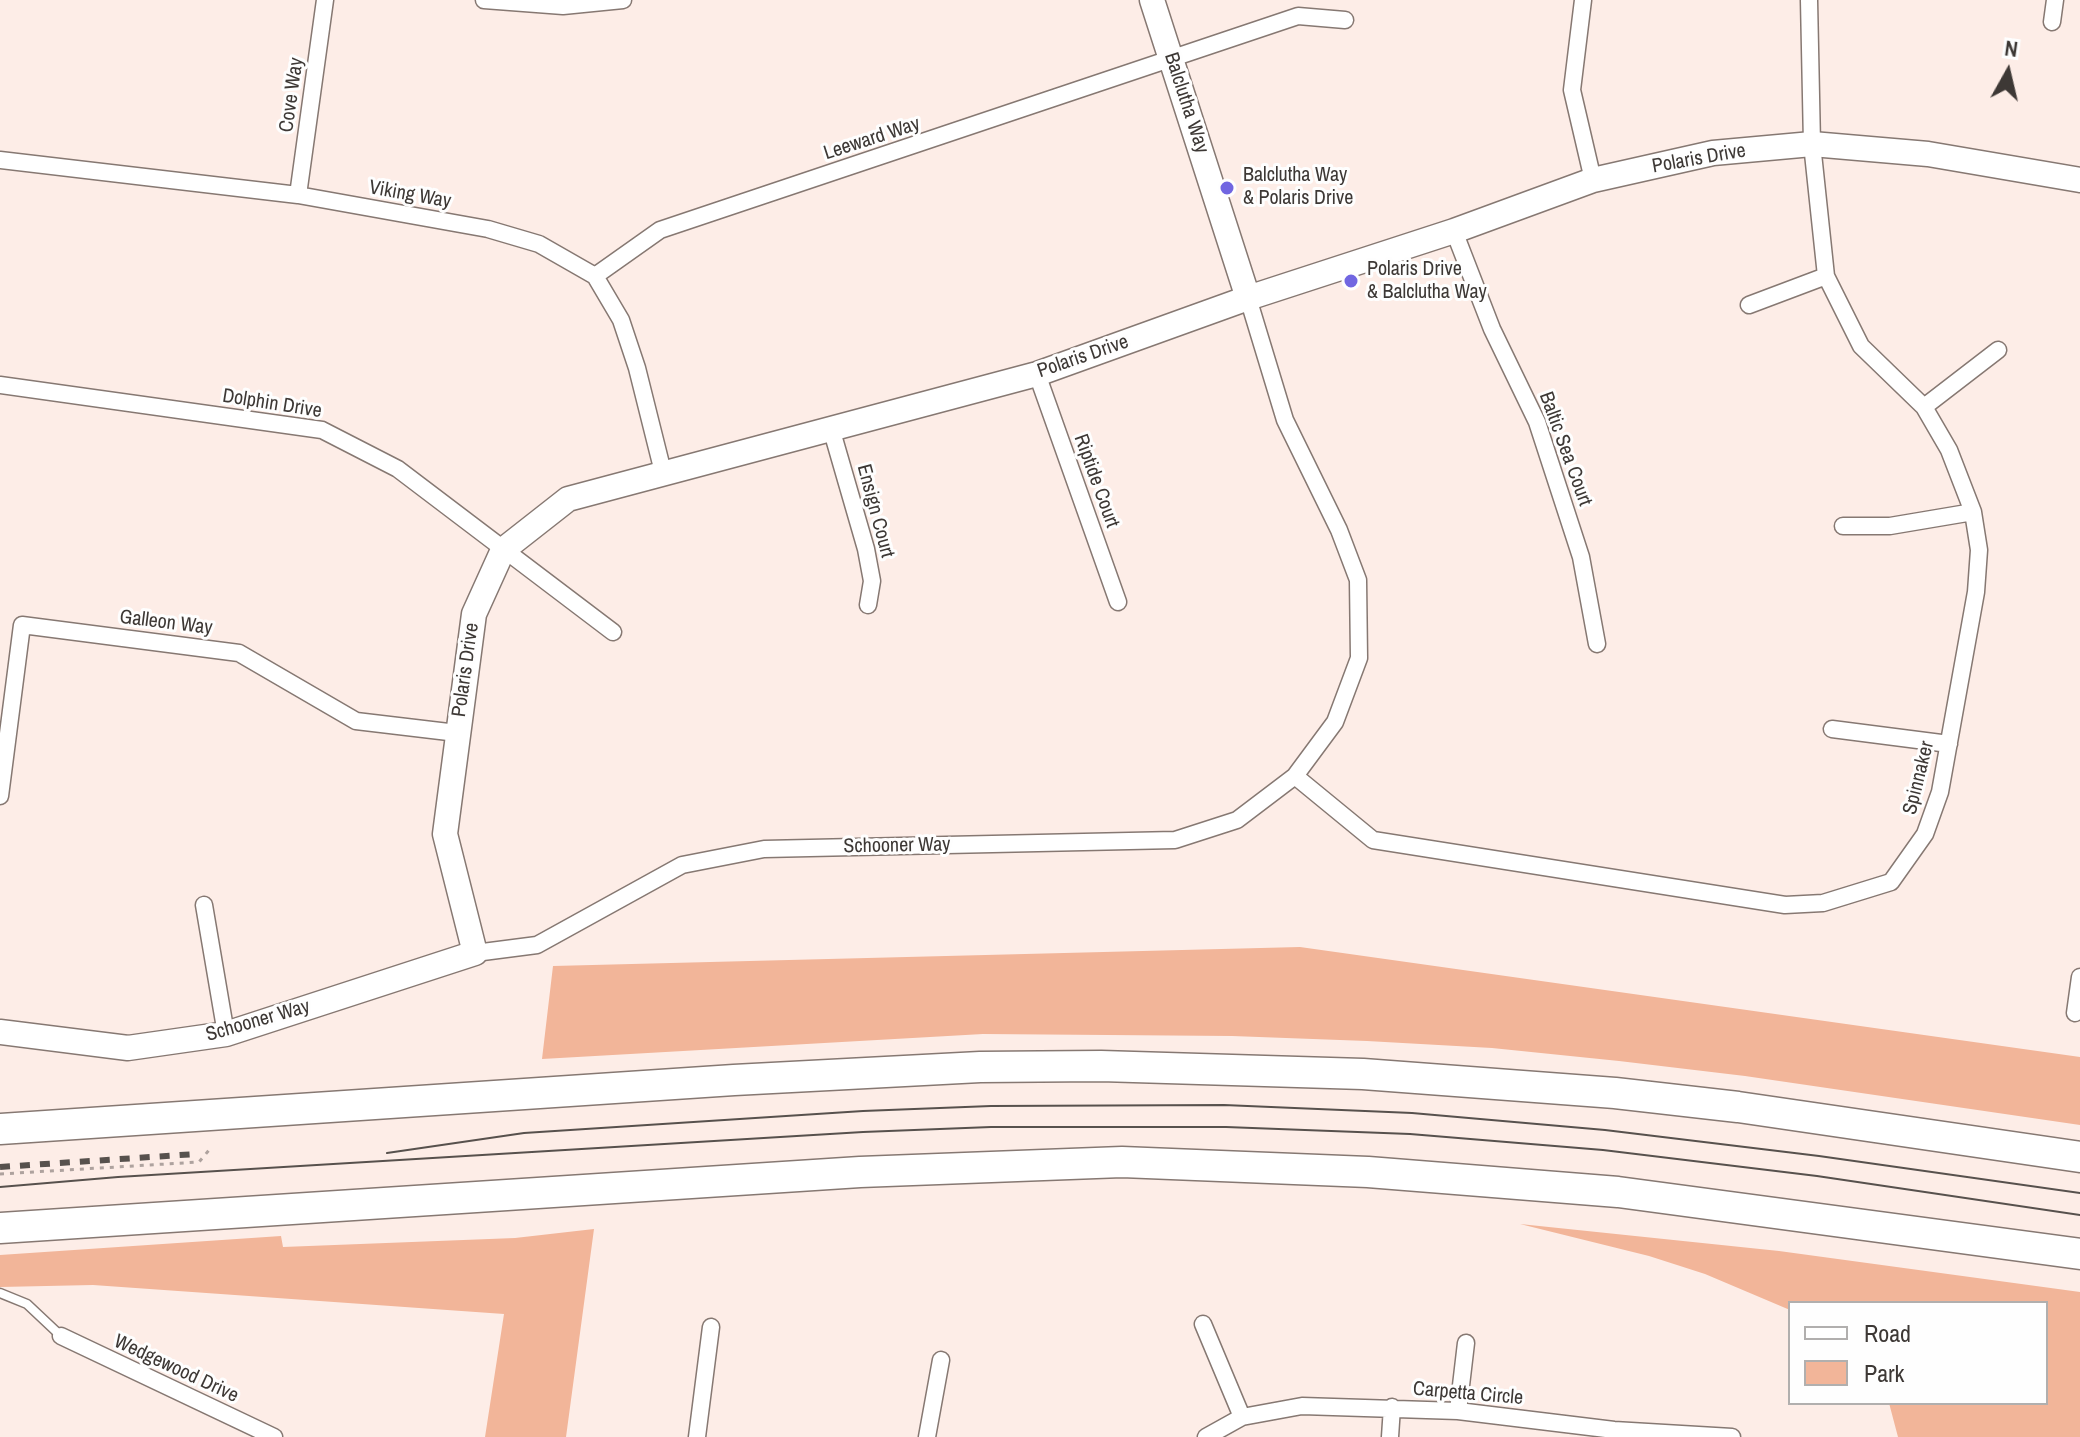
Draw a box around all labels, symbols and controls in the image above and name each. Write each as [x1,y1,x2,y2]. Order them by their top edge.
north arrow [1968,32,2048,112]
text: N [2003,32,2020,64]
street label: Balclutha Way [1158,50,1214,156]
street label: Cove Way [275,56,309,134]
street label: Leeward Way [821,112,923,166]
street label: Polaris Drive [1650,139,1748,179]
place label: Balclutha Way & Polaris Drive [1243,164,1353,211]
street label: Viking Way [367,176,453,214]
marker: Balclutha Way & Polaris Drive [1218,179,1236,197]
place label: Polaris Drive & Balclutha Way [1367,258,1487,305]
marker: Polaris Drive & Balclutha Way [1342,272,1360,290]
street label: Polaris Drive [1034,330,1132,384]
street label: Dolphin Drive [221,384,323,424]
street label: Baltic Sea Court [1533,389,1597,509]
street label: Riptide Court [1068,431,1124,531]
street label: Ensign Court [851,462,899,560]
street label: Galleon Way [118,605,214,641]
street label: Polaris Drive [448,621,484,719]
street label: Spinnaker [1898,739,1940,817]
street label: Schooner Way [843,833,951,859]
street label: Schooner Way [203,995,313,1047]
legend [1788,1301,2048,1405]
text: Road [1864,1317,1911,1349]
street label: Wedgewood Drive [110,1330,242,1408]
text: Park [1864,1357,1904,1389]
street label: Carpetta Circle [1412,1377,1524,1411]

